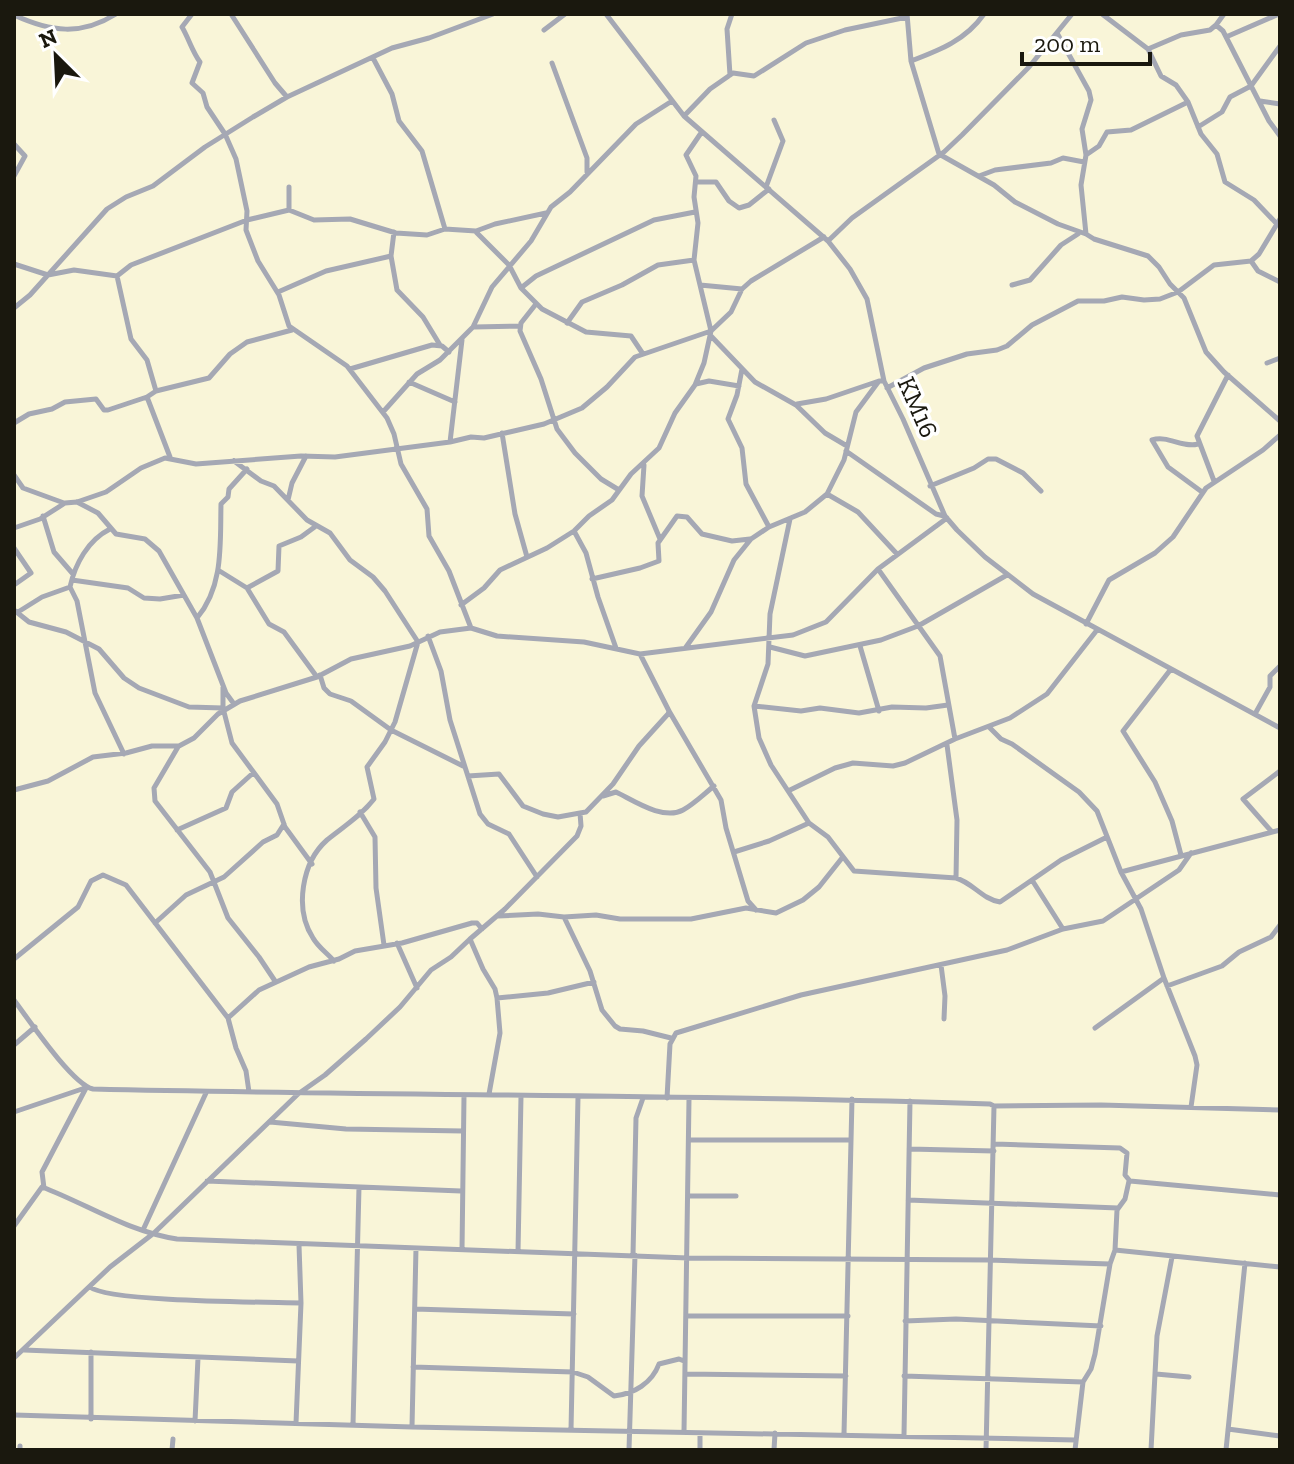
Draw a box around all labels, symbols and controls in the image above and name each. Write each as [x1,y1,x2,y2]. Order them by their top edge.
north arrow [16,16,96,96]
scale bar [1022,16,1150,66]
text: N [35,22,61,54]
text: 200 m [1034,29,1100,58]
street label: KM16 [890,372,946,442]

